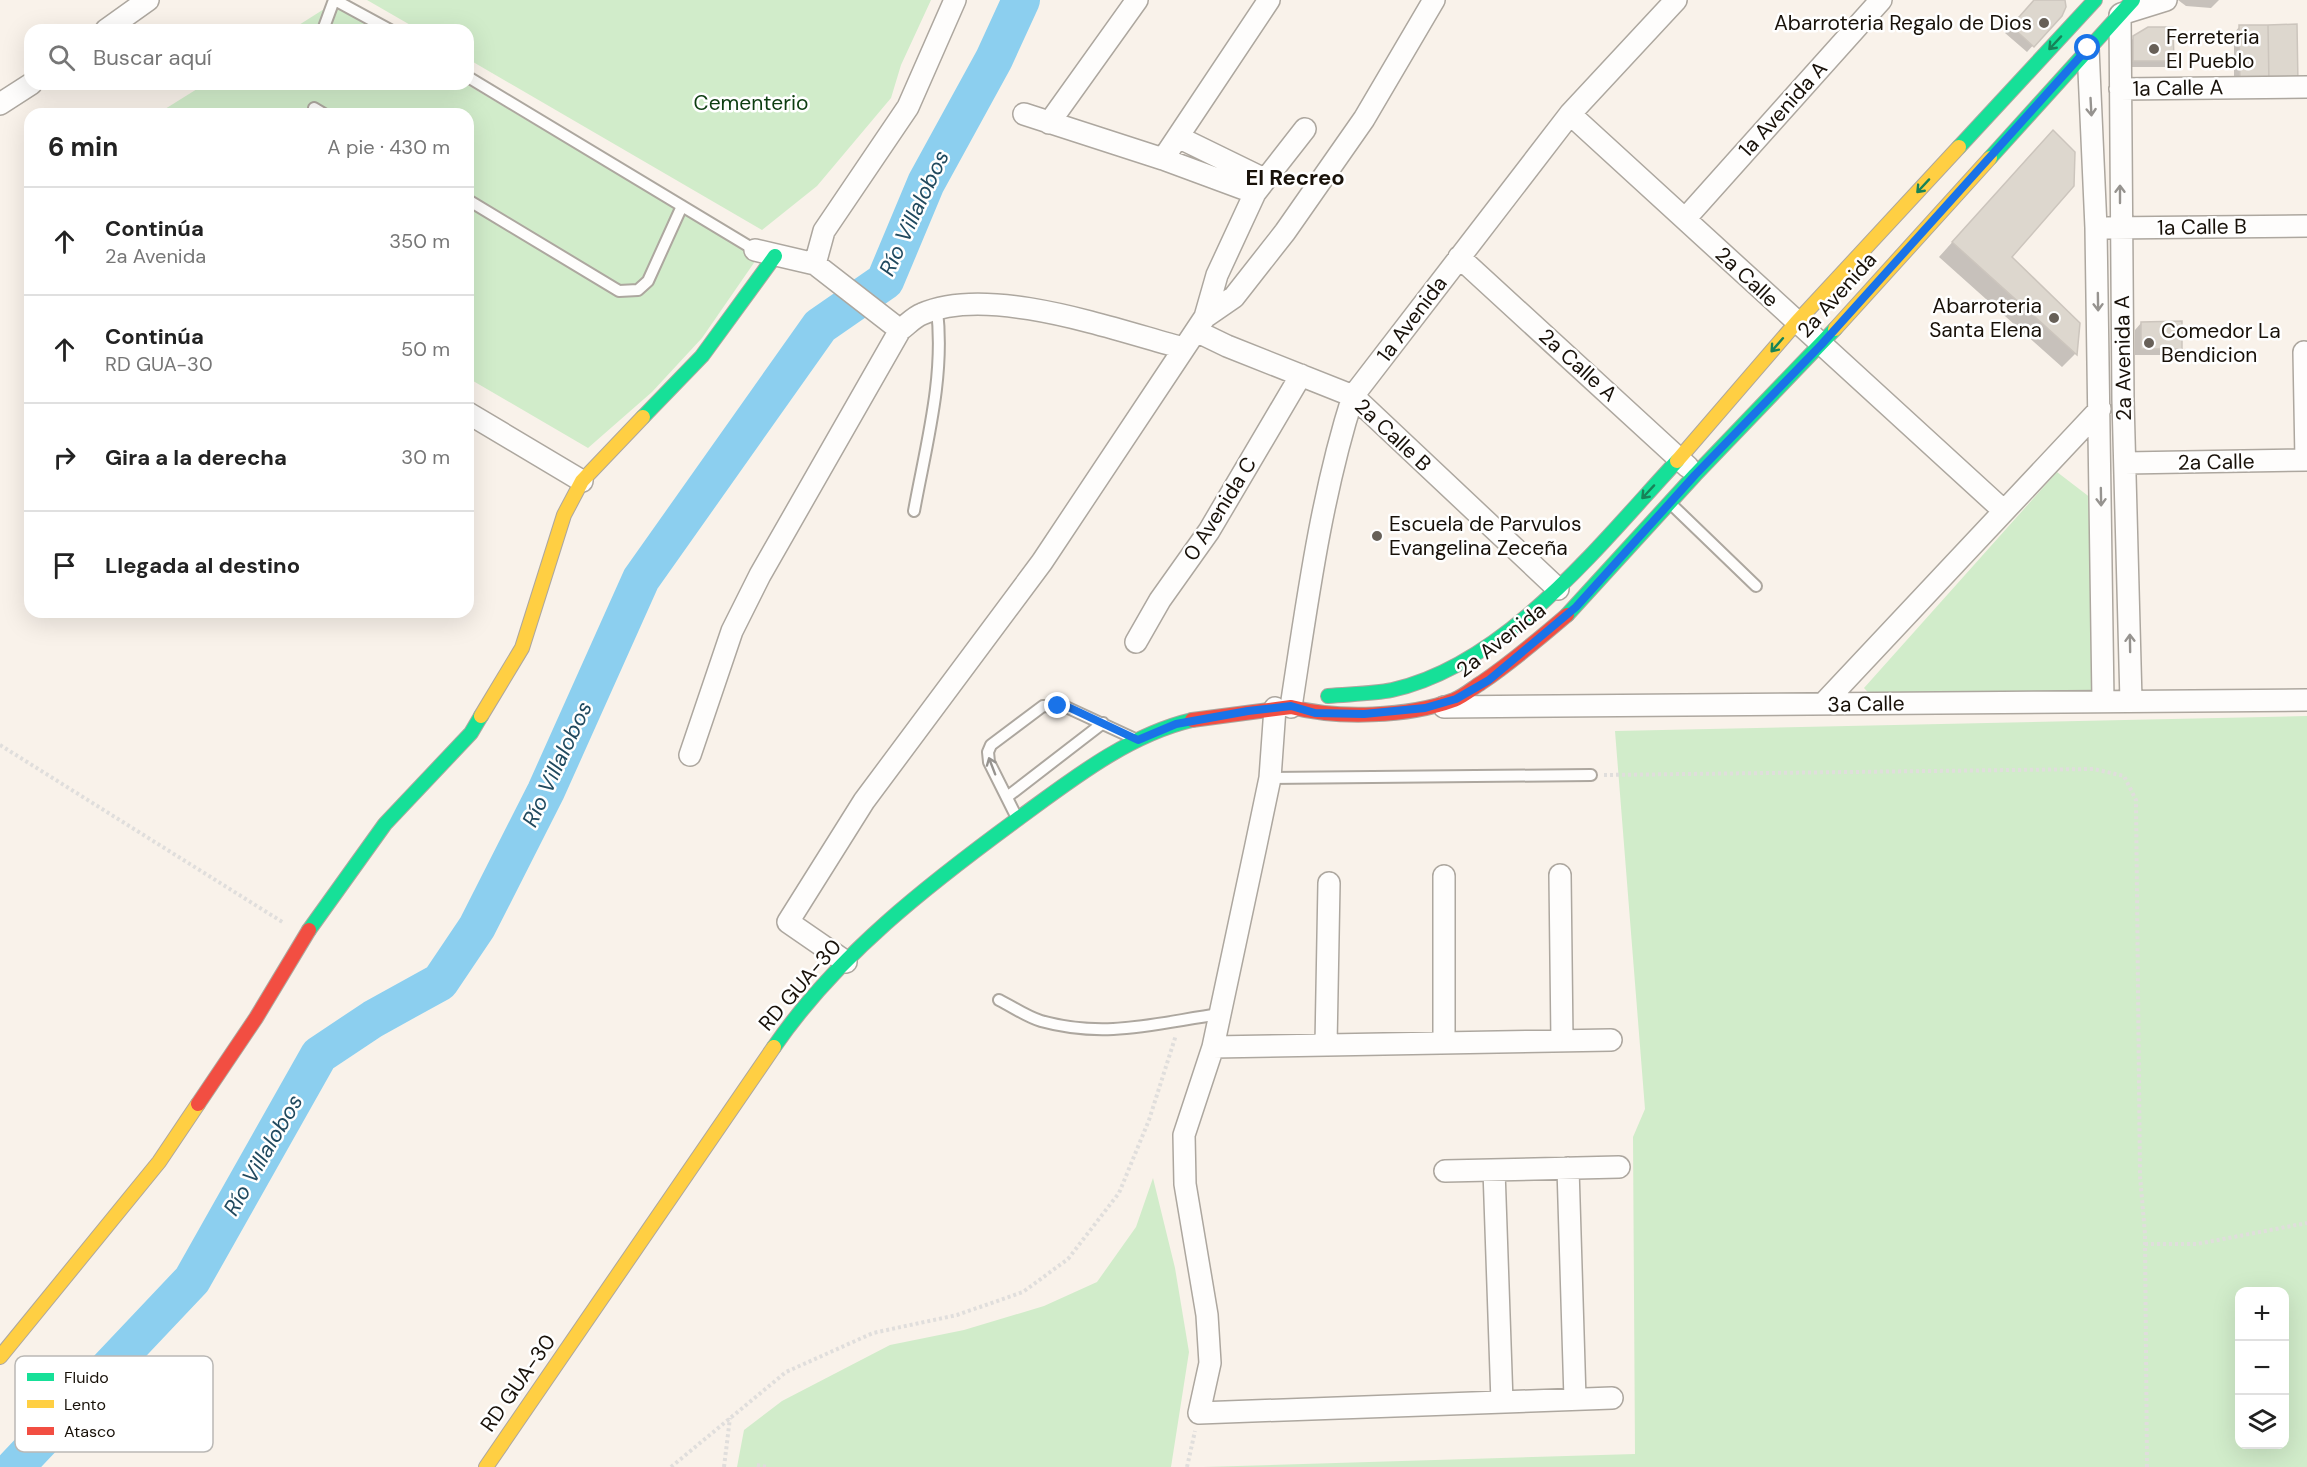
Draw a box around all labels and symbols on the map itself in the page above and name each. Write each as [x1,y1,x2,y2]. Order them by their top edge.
place label: Abarroteria Regalo de Dios [1774,9,2032,37]
marker: Abarroteria Regalo de Dios [2037,16,2051,30]
place label: Ferreteria El Pueblo [2166,23,2260,75]
route start [2074,34,2100,60]
one-way arrow [2048,35,2062,50]
marker: Ferreteria El Pueblo [2147,42,2161,56]
street label: 1a Avenida A [1732,55,1834,163]
street label: 1a Calle A [2132,73,2224,103]
park label: Cementerio [694,89,808,117]
one-way arrow [2085,96,2096,116]
water label: Río Villalobos [872,146,956,280]
district label: El Recreo [1245,163,1345,192]
one-way arrow [1916,178,1930,193]
one-way arrow [2114,185,2126,205]
street label: 1a Calle B [2157,212,2247,242]
street label: 2a Calle [1709,241,1785,314]
street label: 2a Avenida [1791,246,1883,344]
street label: 1a Avenida [1371,270,1453,368]
one-way arrow [2092,291,2103,311]
place label: Abarroteria Santa Elena [1929,292,2042,344]
street label: 2a Avenida A [2108,295,2138,421]
marker: Abarroteria Santa Elena [2047,311,2061,325]
place label: Comedor La Bendicion [2161,317,2281,369]
street label: 2a Calle A [1533,322,1623,408]
marker: Comedor La Bendicion [2142,336,2156,350]
one-way arrow [1770,337,1784,352]
street label: 2a Calle B [1349,392,1437,478]
street label: 2a Calle [2177,447,2255,477]
street label: 0 Avenida C [1177,452,1263,566]
one-way arrow [1641,484,1655,499]
one-way arrow [2095,486,2107,506]
place label: Escuela de Parvulos Evangelina Zeceña [1389,510,1581,562]
marker: Escuela de Parvulos Evangelina Zeceña [1370,529,1384,543]
street label: 2a Avenida [1451,596,1551,684]
one-way arrow [2124,633,2135,653]
street label: 3a Calle [1827,689,1905,719]
route end [1044,692,1070,718]
water label: Río Villalobos [515,697,599,831]
one-way arrow [986,757,997,776]
street label: RD GUA-30 [752,933,848,1037]
water label: Río Villalobos [217,1089,309,1221]
street label: RD GUA-30 [474,1329,562,1437]
legend [15,1356,213,1452]
text: Fluido [64,1367,109,1388]
text: Lento [64,1394,106,1415]
text: Atasco [64,1421,116,1442]

